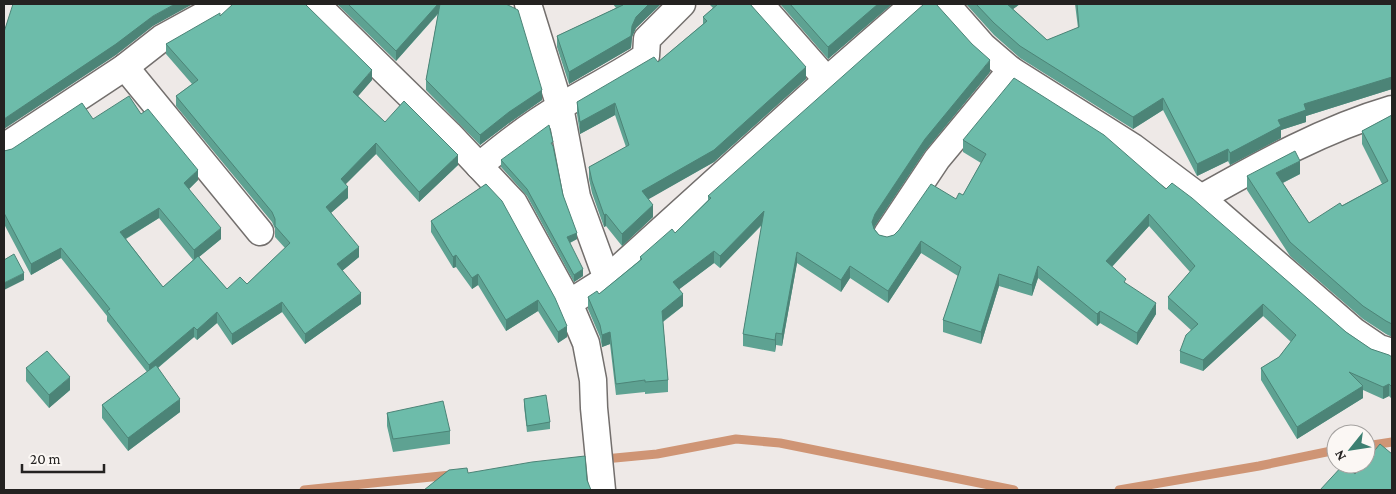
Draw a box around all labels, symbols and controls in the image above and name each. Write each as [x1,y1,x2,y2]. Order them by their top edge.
north arrow [1326,424,1376,474]
scale bar [22,442,105,474]
text: N [1330,447,1349,464]
text: 20 m [30,451,61,467]

